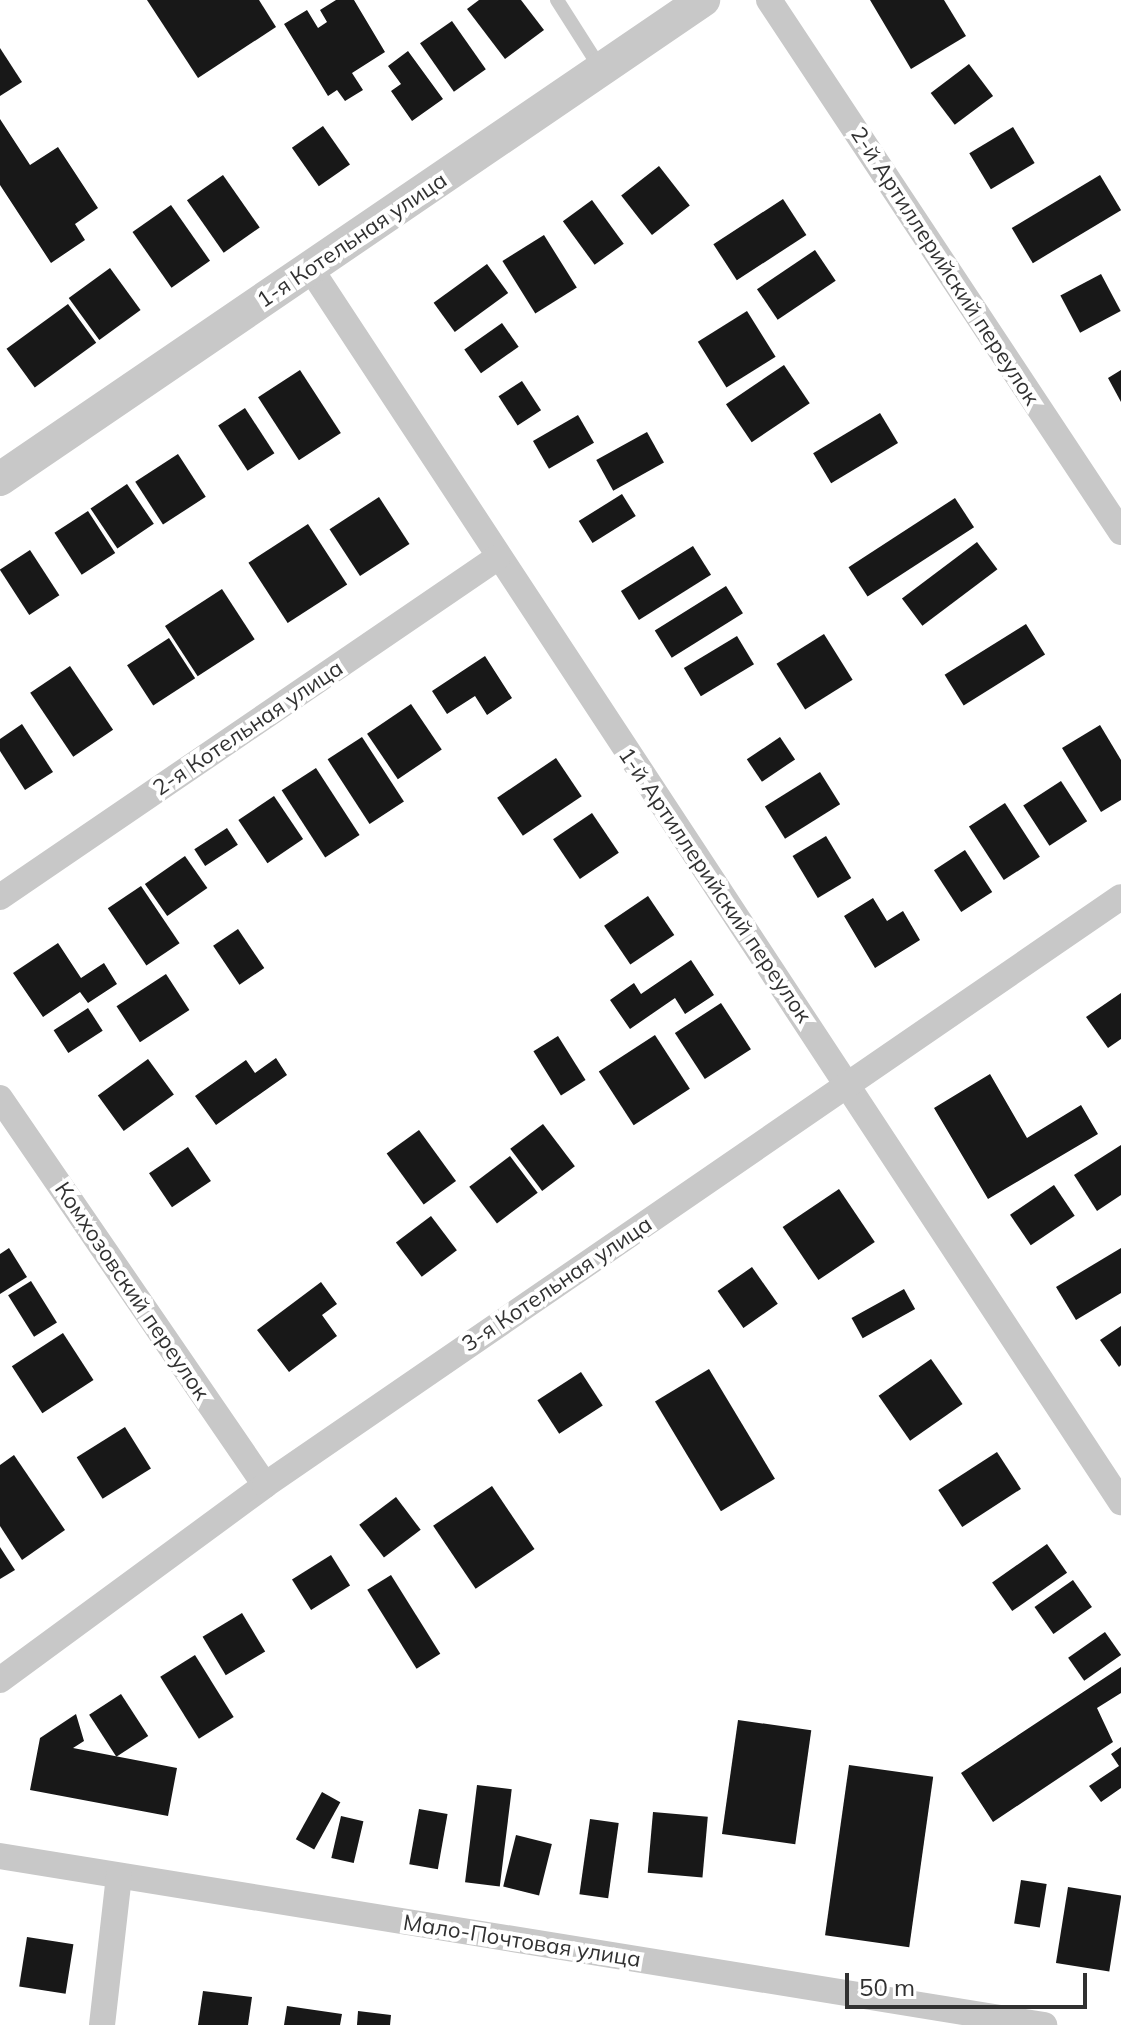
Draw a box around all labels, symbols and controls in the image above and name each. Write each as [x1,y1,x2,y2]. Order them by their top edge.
street label: 2-й Артиллерийский переулок [845,122,1045,410]
street label: 1-я Котельная улица [252,167,452,313]
street label: 2-я Котельная улица [148,655,348,801]
street label: 1-й Артиллерийский переулок [613,742,817,1028]
street label: Комхозовский переулок [49,1177,215,1405]
street label: 3-я Котельная улица [457,1211,657,1357]
street label: Мало-Почтовая улица [401,1909,643,1973]
scale bar [849,1957,1091,2007]
text: 50 m [859,1972,915,2002]

